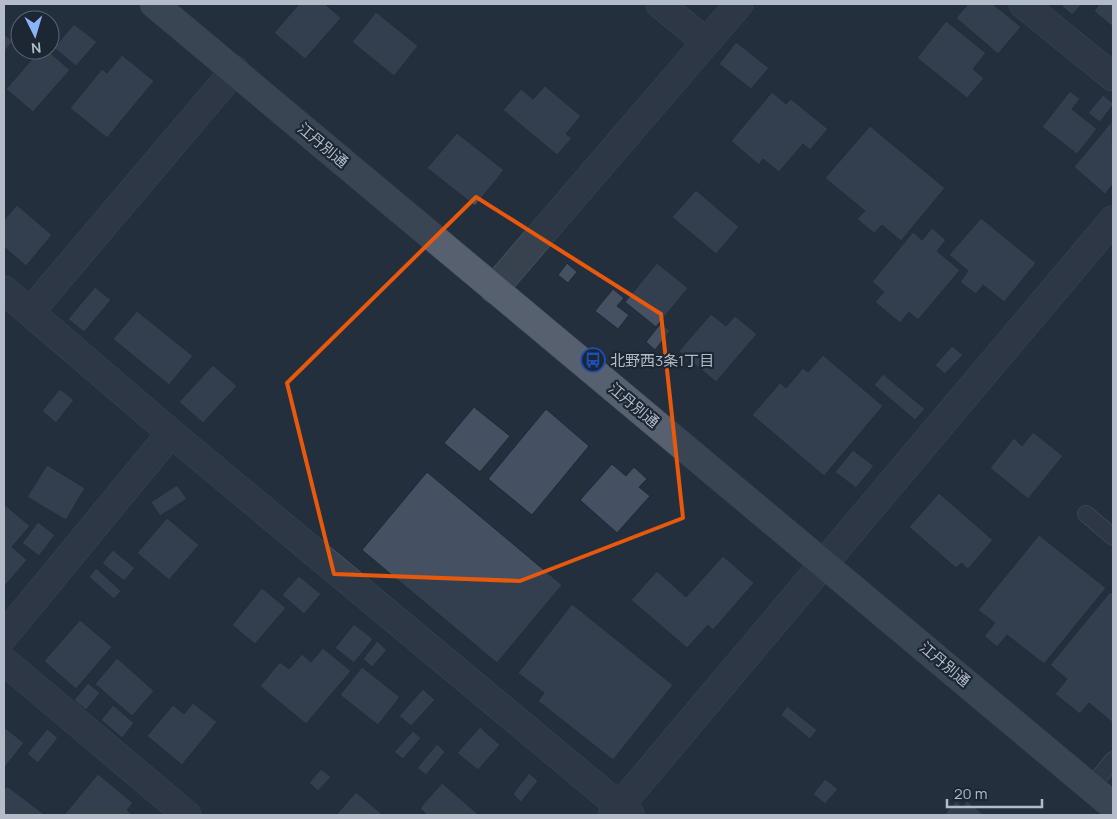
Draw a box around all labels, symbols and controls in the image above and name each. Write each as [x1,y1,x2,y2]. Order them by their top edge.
north arrow [10,10,60,60]
text: N [30,39,42,58]
street label: 江丹別通 [293,118,353,172]
bus stop icon: 北野西3条1丁目 [580,347,606,373]
place label: 北野西3条1丁目 [610,350,714,371]
street label: 江丹別通 [604,378,664,432]
street label: 江丹別通 [915,637,975,691]
scale bar [947,776,1042,808]
text: 20 m [954,783,987,804]

